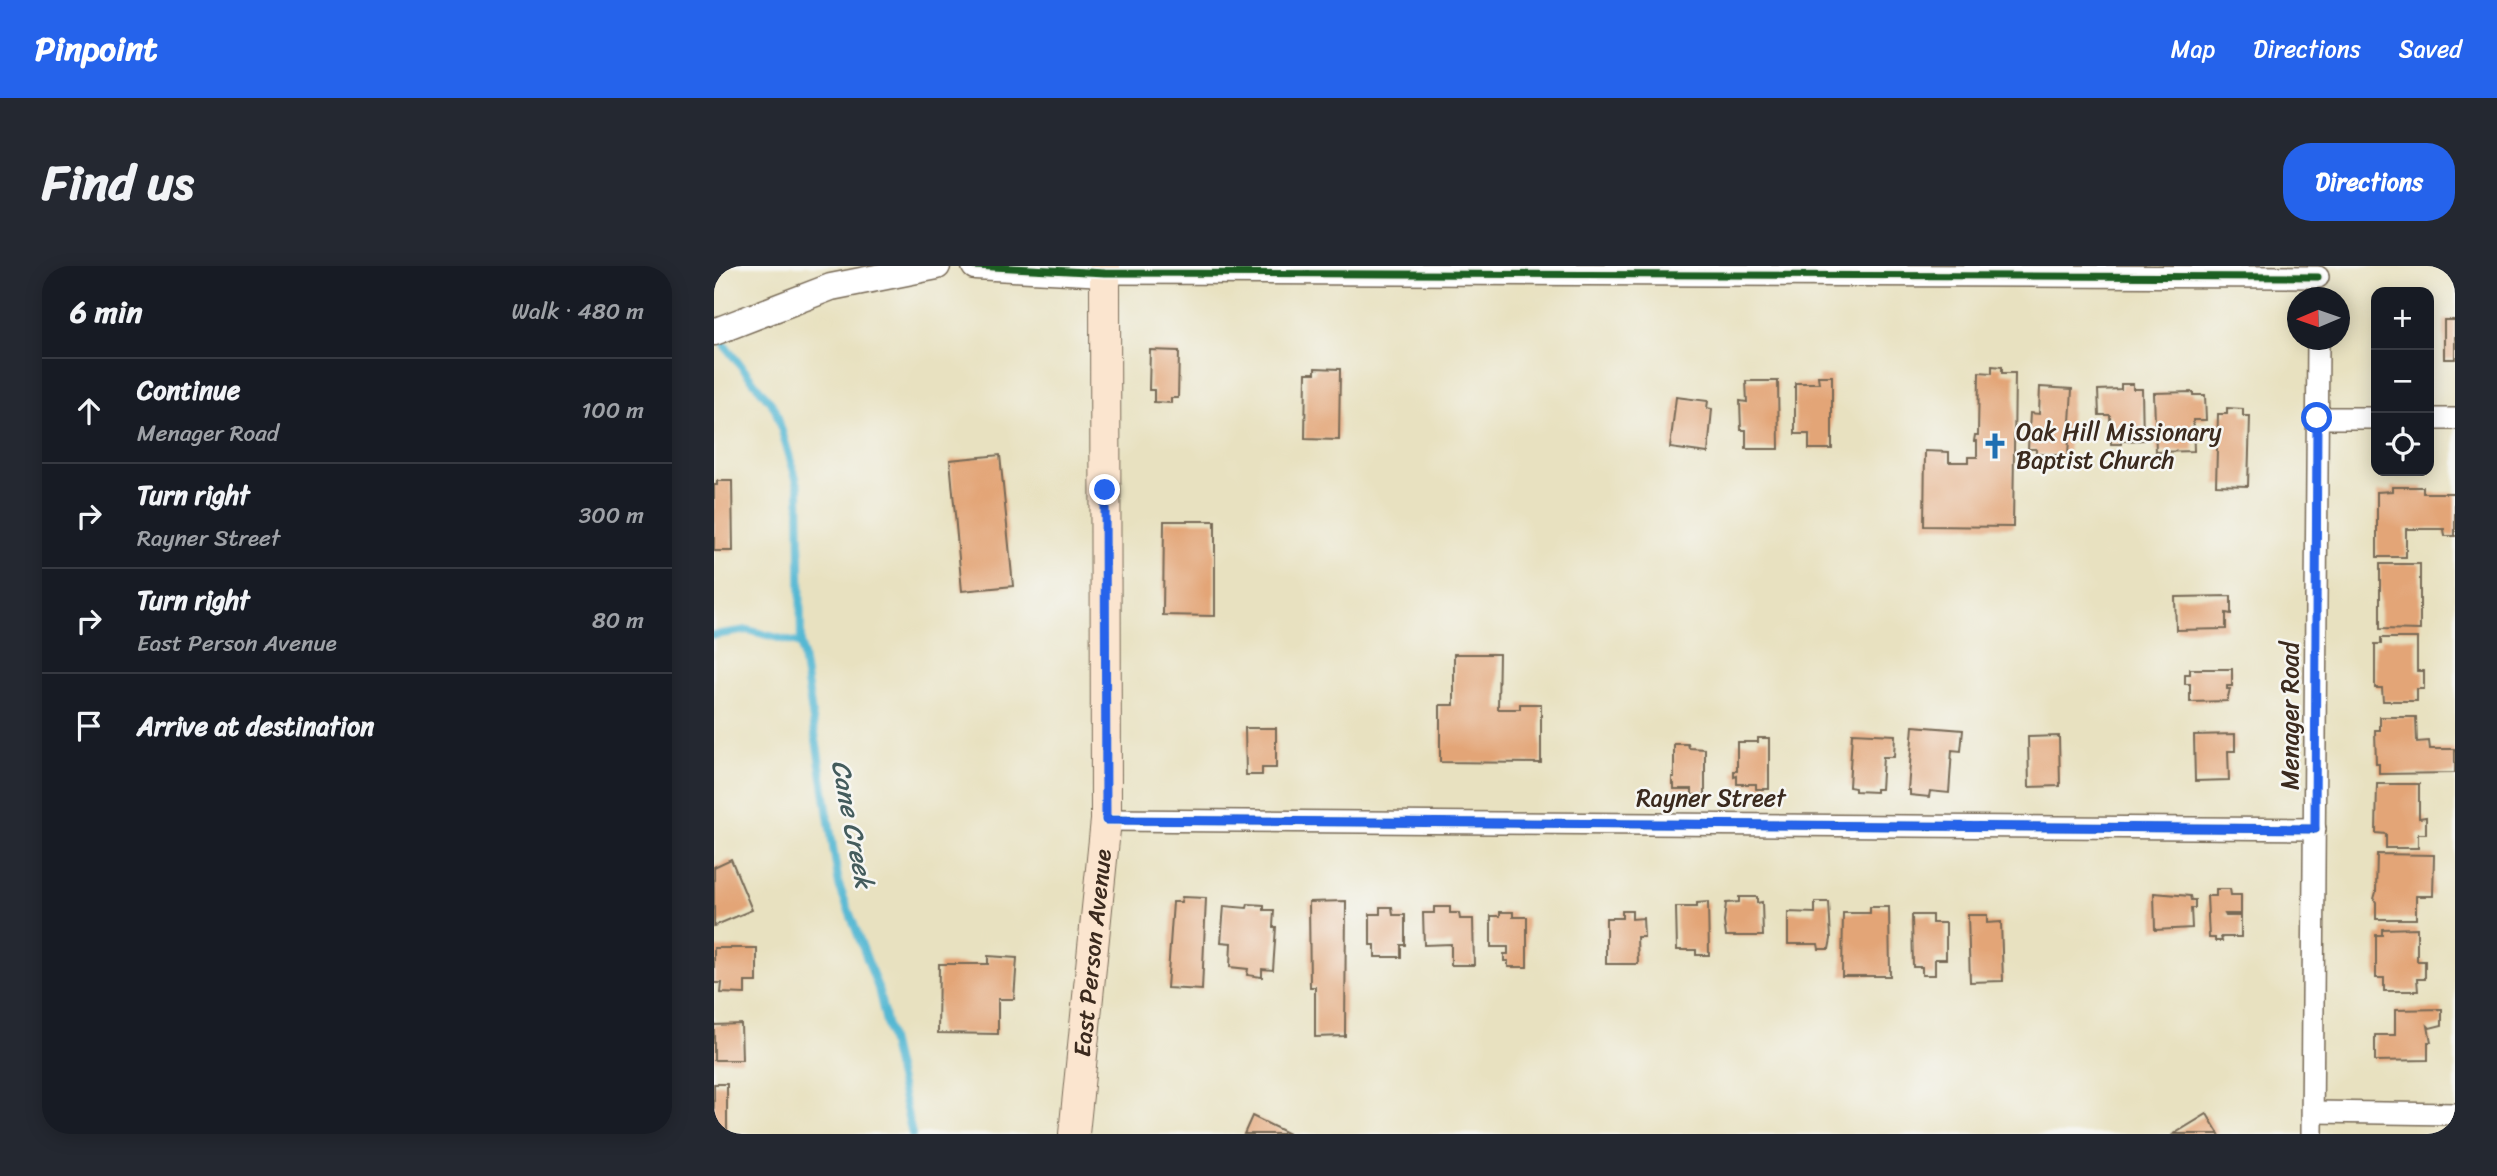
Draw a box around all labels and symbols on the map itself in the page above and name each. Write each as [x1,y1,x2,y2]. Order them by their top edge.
north arrow [2287,287,2350,350]
route start [2301,402,2332,433]
place label: Oak Hill Missionary Baptist Church [2016,411,2222,481]
church icon: Oak Hill Missionary Baptist Church [1980,431,2010,461]
route end [1089,474,1120,505]
street label: Menager Road [2269,640,2311,790]
water label: Cane Creek [818,756,888,894]
street label: Rayner Street [1636,777,1787,819]
street label: East Person Avenue [1061,847,1124,1059]

